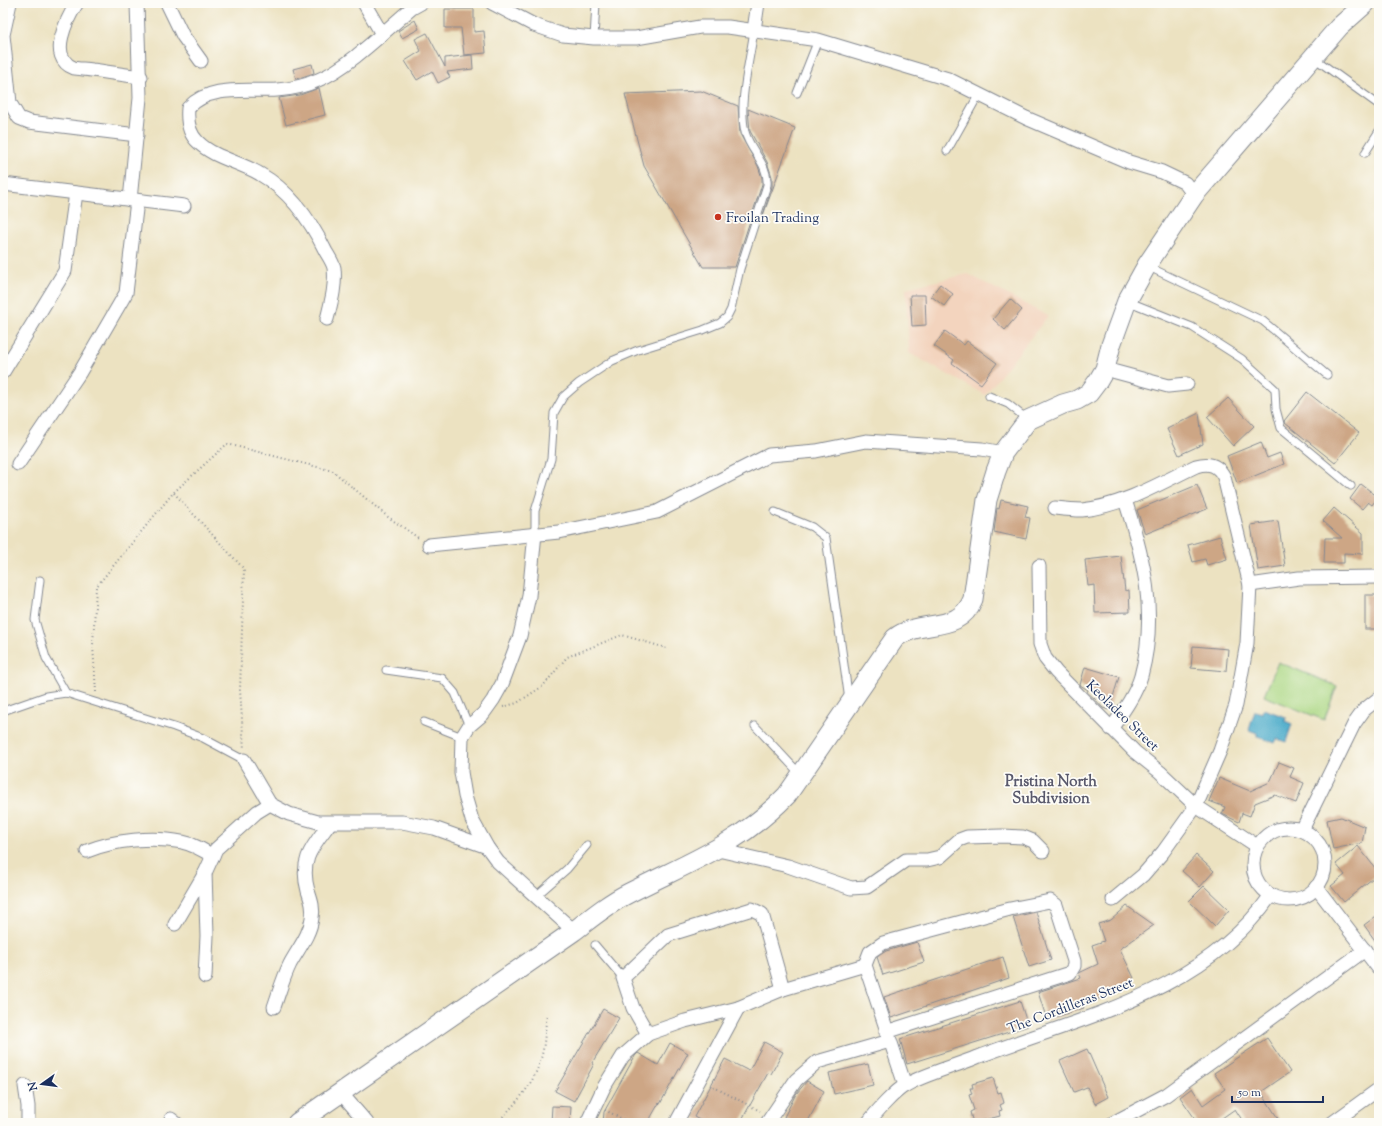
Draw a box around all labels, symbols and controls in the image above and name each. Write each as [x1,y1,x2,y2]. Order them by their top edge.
place label: Froilan Trading [726,209,819,229]
marker: Froilan Trading [713,212,723,222]
street label: Keoladeo Street [1081,676,1163,757]
district label: Pristina North Subdivision [1005,772,1097,810]
street label: The Cordilleras Street [1005,974,1137,1040]
north arrow [22,1064,62,1104]
scale bar [1232,1078,1323,1104]
text: N [24,1080,42,1093]
text: 50 m [1237,1084,1261,1102]

